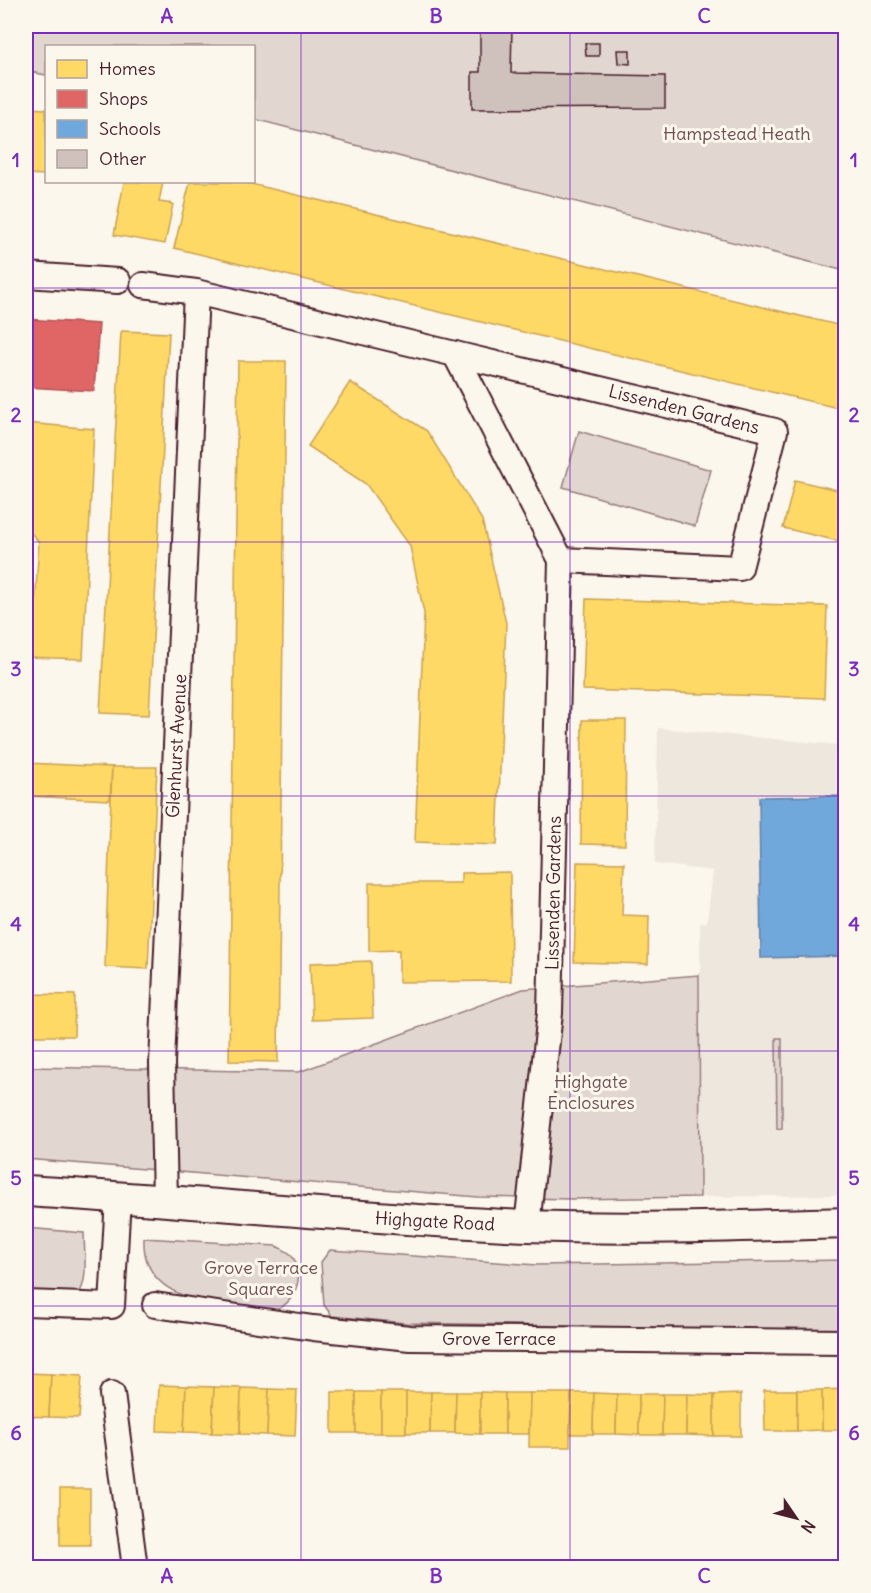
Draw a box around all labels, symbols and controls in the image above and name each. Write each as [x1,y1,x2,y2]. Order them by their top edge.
text: A [161,3,174,28]
text: B [429,3,443,28]
text: C [697,3,711,28]
legend [45,45,255,183]
text: Homes [99,57,156,80]
text: Shops [99,87,148,110]
text: Schools [99,117,161,140]
park label: Hampstead Heath [663,122,811,145]
text: 1 [12,147,20,172]
text: Other [99,147,147,170]
text: 1 [850,147,858,172]
street label: Lissenden Gardens [606,379,762,439]
text: 2 [11,402,22,427]
text: 2 [849,402,860,427]
text: 3 [10,656,22,681]
text: 3 [848,656,860,681]
street label: Glenhurst Avenue [161,673,191,819]
street label: Lissenden Gardens [540,816,566,970]
text: 4 [10,911,22,936]
text: 4 [848,911,860,936]
park label: Highgate Enclosures [547,1070,635,1114]
text: 5 [10,1165,22,1190]
text: 5 [848,1165,860,1190]
street label: Highgate Road [375,1206,496,1236]
park label: Grove Terrace Squares [204,1256,318,1300]
street label: Grove Terrace [442,1327,556,1350]
text: 6 [10,1420,22,1445]
text: 6 [848,1420,860,1445]
north arrow [766,1488,826,1548]
text: N [797,1516,820,1537]
text: A [161,1563,174,1588]
text: B [429,1563,443,1588]
text: C [697,1563,711,1588]

